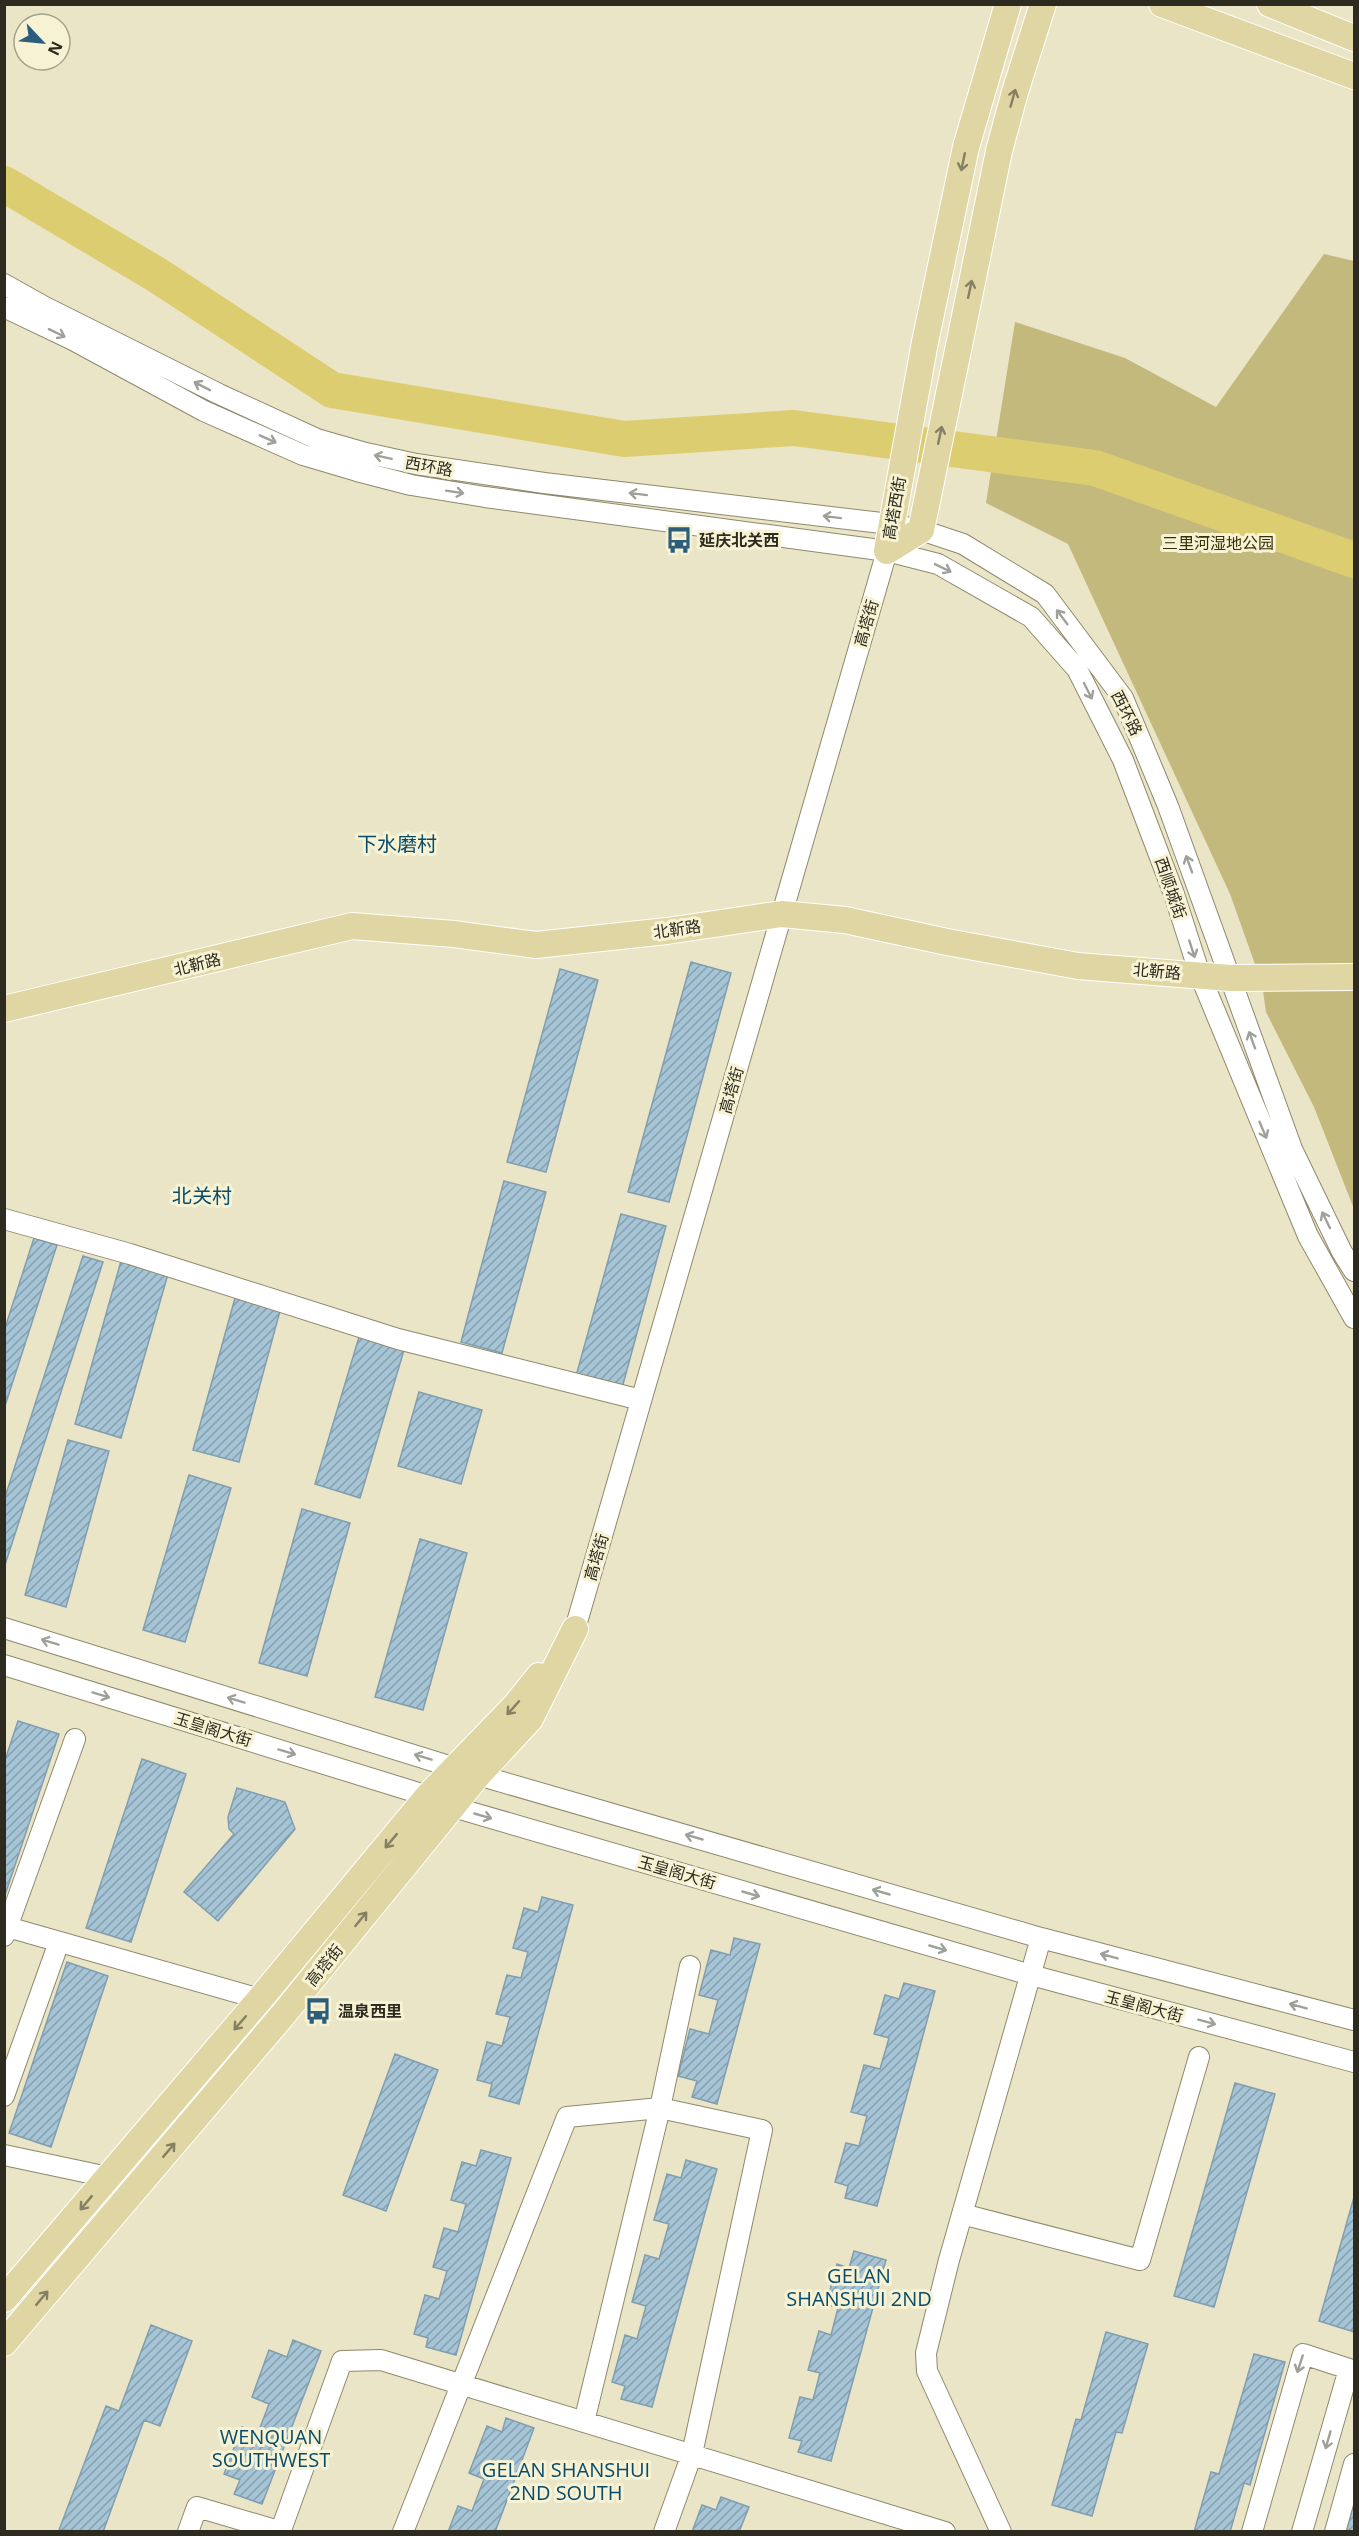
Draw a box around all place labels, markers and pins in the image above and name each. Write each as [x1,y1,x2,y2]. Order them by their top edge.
bus stop icon: 延庆北关西 [664,525,694,555]
place label: 延庆北关西 [699,529,779,551]
bus stop icon: 温泉西里 [303,1996,333,2026]
place label: 温泉西里 [338,2000,402,2022]

